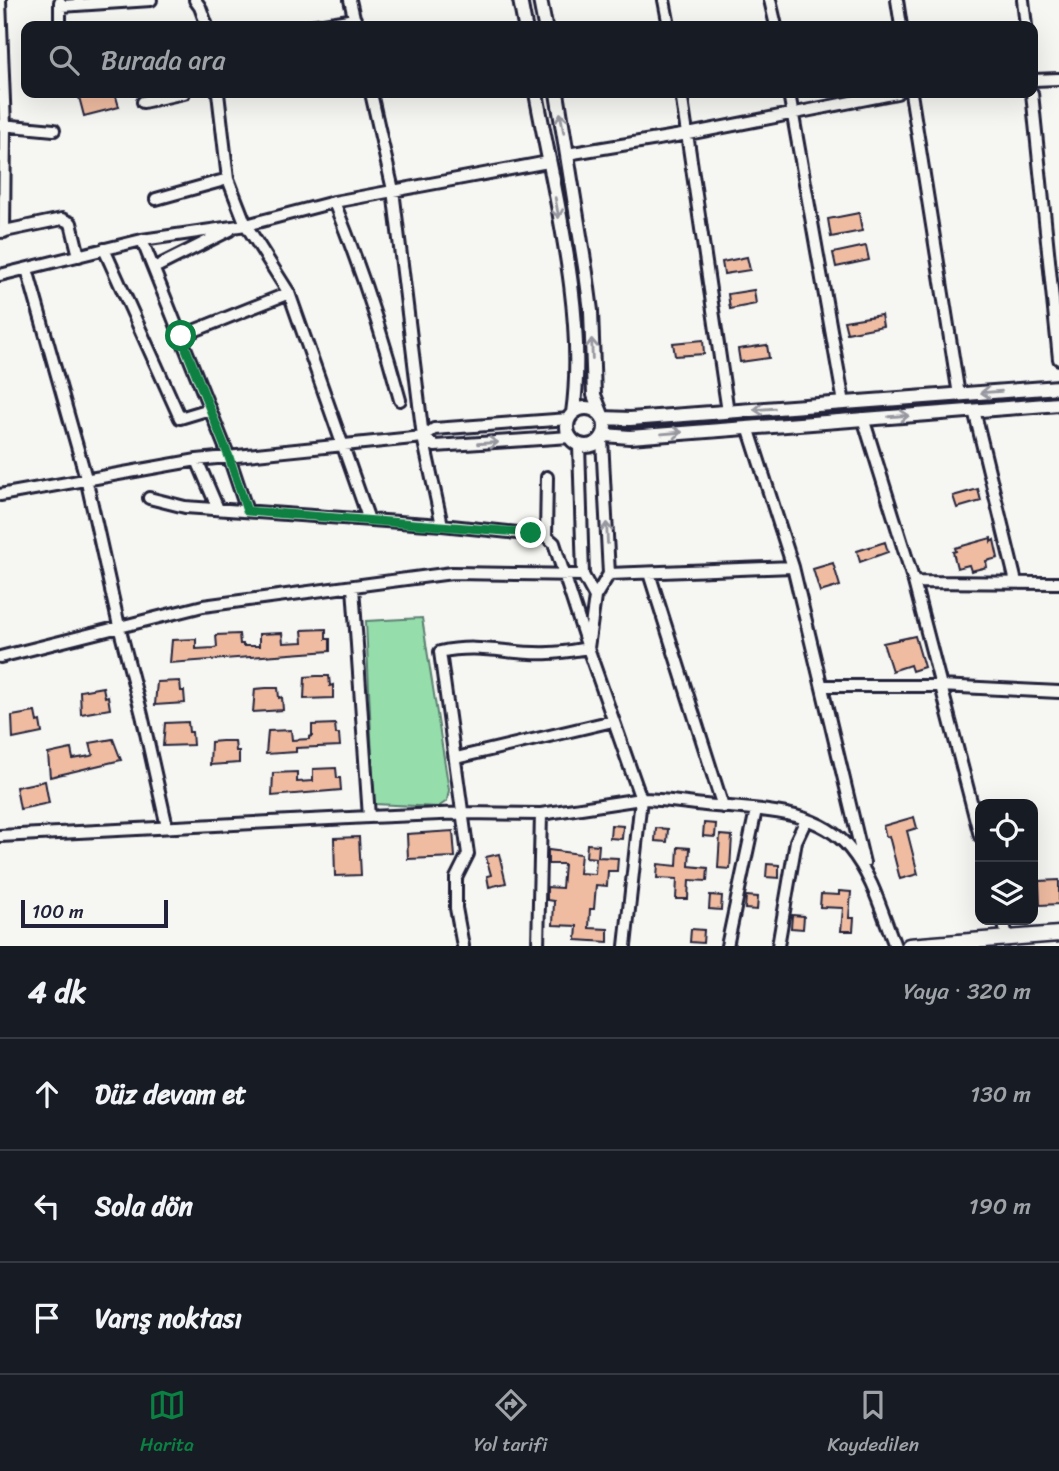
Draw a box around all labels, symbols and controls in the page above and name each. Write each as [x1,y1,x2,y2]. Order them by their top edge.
search box [21,21,1038,98]
text: Burada ara [101,37,225,83]
icon: search [45,41,83,79]
one-way arrow [555,112,568,135]
one-way arrow [551,196,564,219]
route start [165,320,196,351]
one-way arrow [586,337,599,360]
one-way arrow [980,386,1003,399]
one-way arrow [753,403,776,416]
one-way arrow [887,409,910,422]
one-way arrow [660,426,683,439]
one-way arrow [476,436,499,449]
route end [515,517,546,548]
one-way arrow [600,521,613,544]
map controls [975,799,1038,925]
button: locate [975,799,1038,862]
button: layers [975,862,1038,925]
text: 100 m [32,895,84,928]
scale bar [21,897,168,929]
text: 4 dk [28,965,86,1019]
text: Yaya · 320 m [904,971,1031,1012]
text: Düz devam et [95,1071,246,1117]
text: 130 m [970,1074,1031,1115]
icon: ahead [28,1075,66,1113]
text: Sola dön [95,1183,193,1229]
text: 190 m [969,1186,1031,1227]
icon: left [28,1187,66,1225]
text: Varış noktası [95,1295,242,1341]
icon: arrive [28,1299,66,1337]
tab: Harita [140,1386,194,1461]
tab: Yol tarifi [474,1386,547,1461]
tab: Kaydedilen [828,1386,919,1461]

